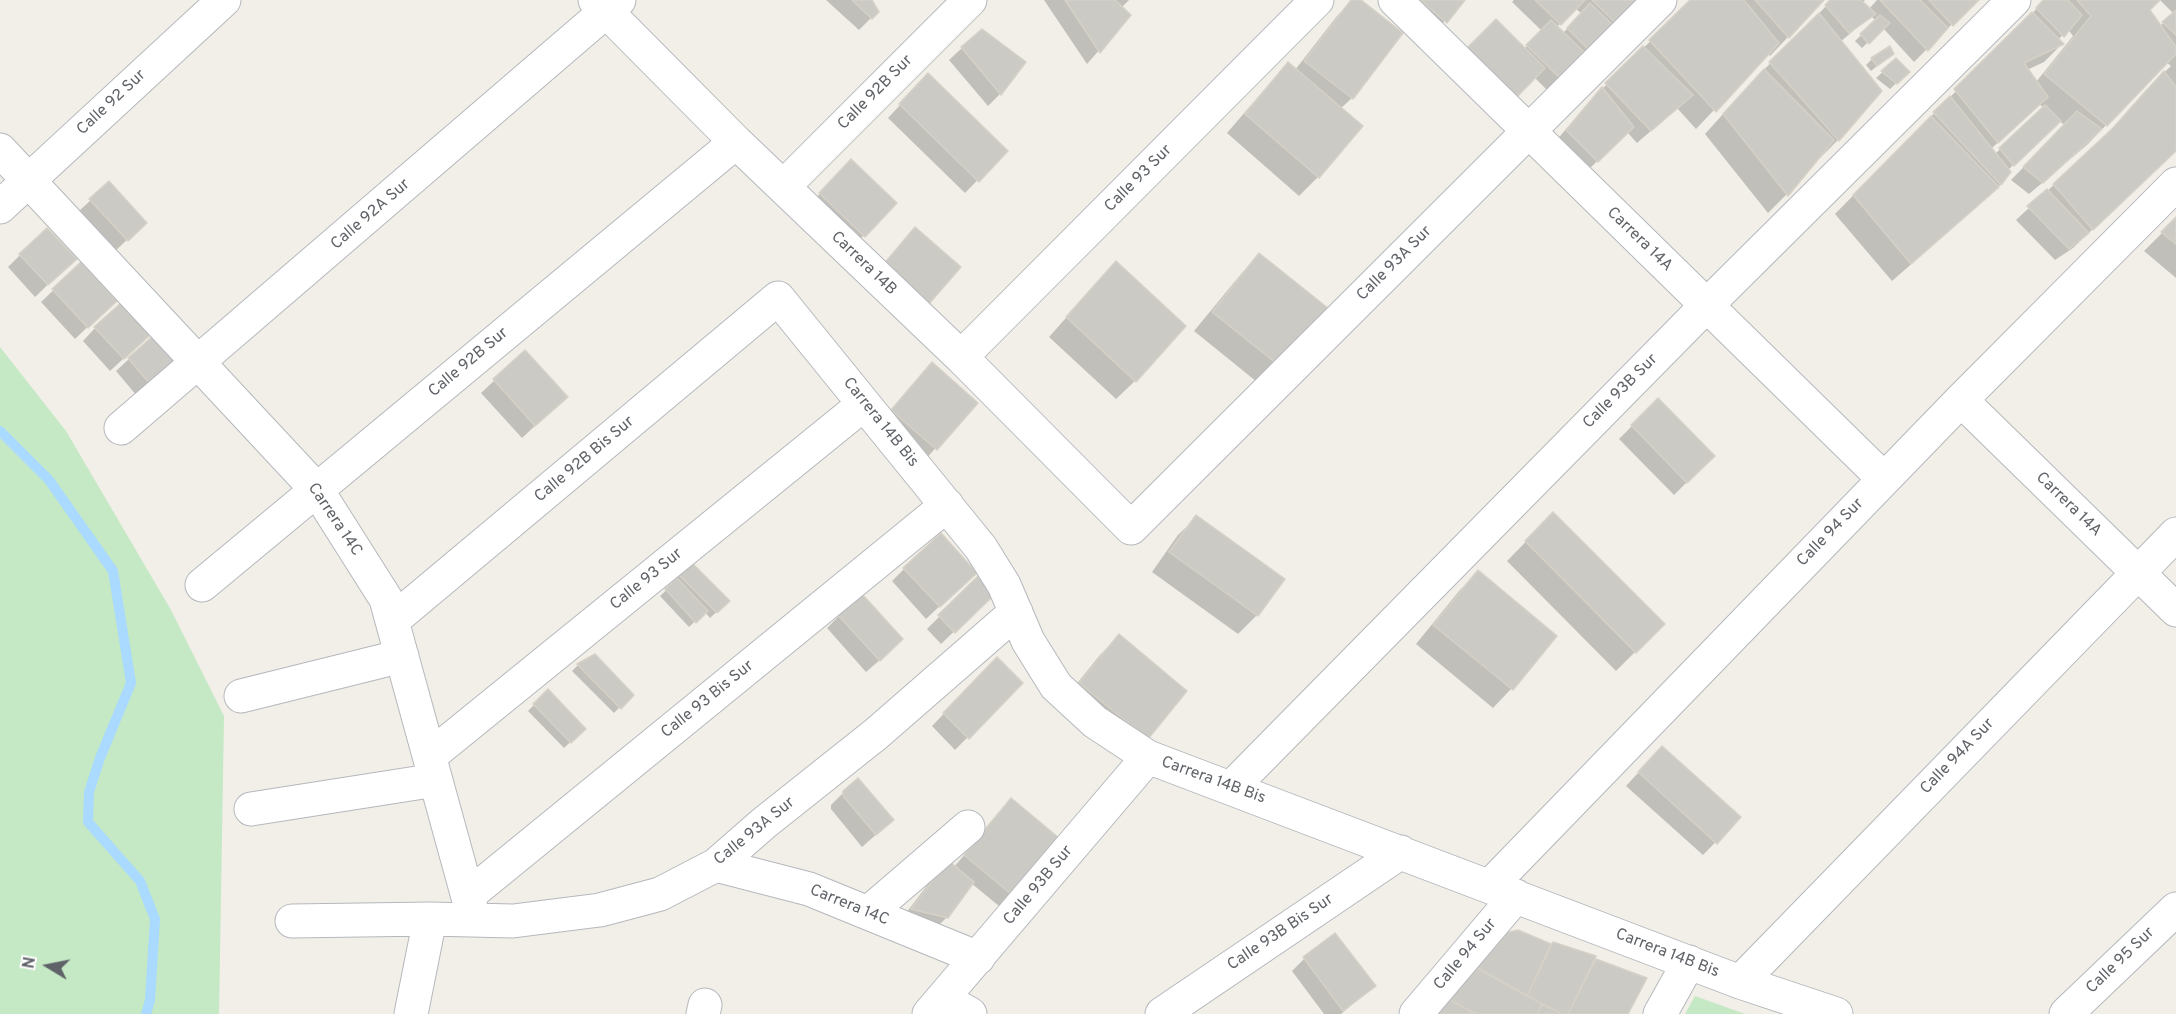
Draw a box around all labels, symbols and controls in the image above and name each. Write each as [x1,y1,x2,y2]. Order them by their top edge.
street label: Calle 92B Sur [835,52,917,134]
street label: Calle 92 Sur [73,66,151,140]
street label: Calle 93 Sur [1101,141,1177,217]
street label: Calle 92A Sur [328,175,414,255]
street label: Carrera 14A [1602,204,1676,276]
street label: Calle 93A Sur [1354,223,1436,305]
street label: Carrera 14B [826,228,900,300]
street label: Calle 92B Sur [425,324,513,402]
street label: Calle 93B Sur [1580,351,1662,433]
street label: Carrera 14B Bis [838,374,922,472]
street label: Calle 92B Bis Sur [531,413,639,507]
street label: Carrera 14A [2031,469,2105,541]
street label: Carrera 14C [303,480,365,560]
street label: Calle 94 Sur [1794,495,1868,571]
street label: Calle 93 Sur [607,545,687,615]
street label: Calle 93 Bis Sur [658,657,758,743]
street label: Calle 94A Sur [1917,715,1999,799]
street label: Carrera 14B Bis [1158,753,1268,809]
street label: Calle 93A Sur [711,794,799,870]
street label: Calle 93B Sur [1000,842,1078,930]
street label: Carrera 14C [807,881,891,931]
street label: Calle 93B Bis Sur [1224,890,1338,976]
street label: Calle 94 Sur [1430,915,1502,995]
street label: Calle 95 Sur [2083,924,2159,998]
street label: Carrera 14B Bis [1612,925,1722,983]
north arrow [18,936,78,996]
text: N [19,955,41,970]

